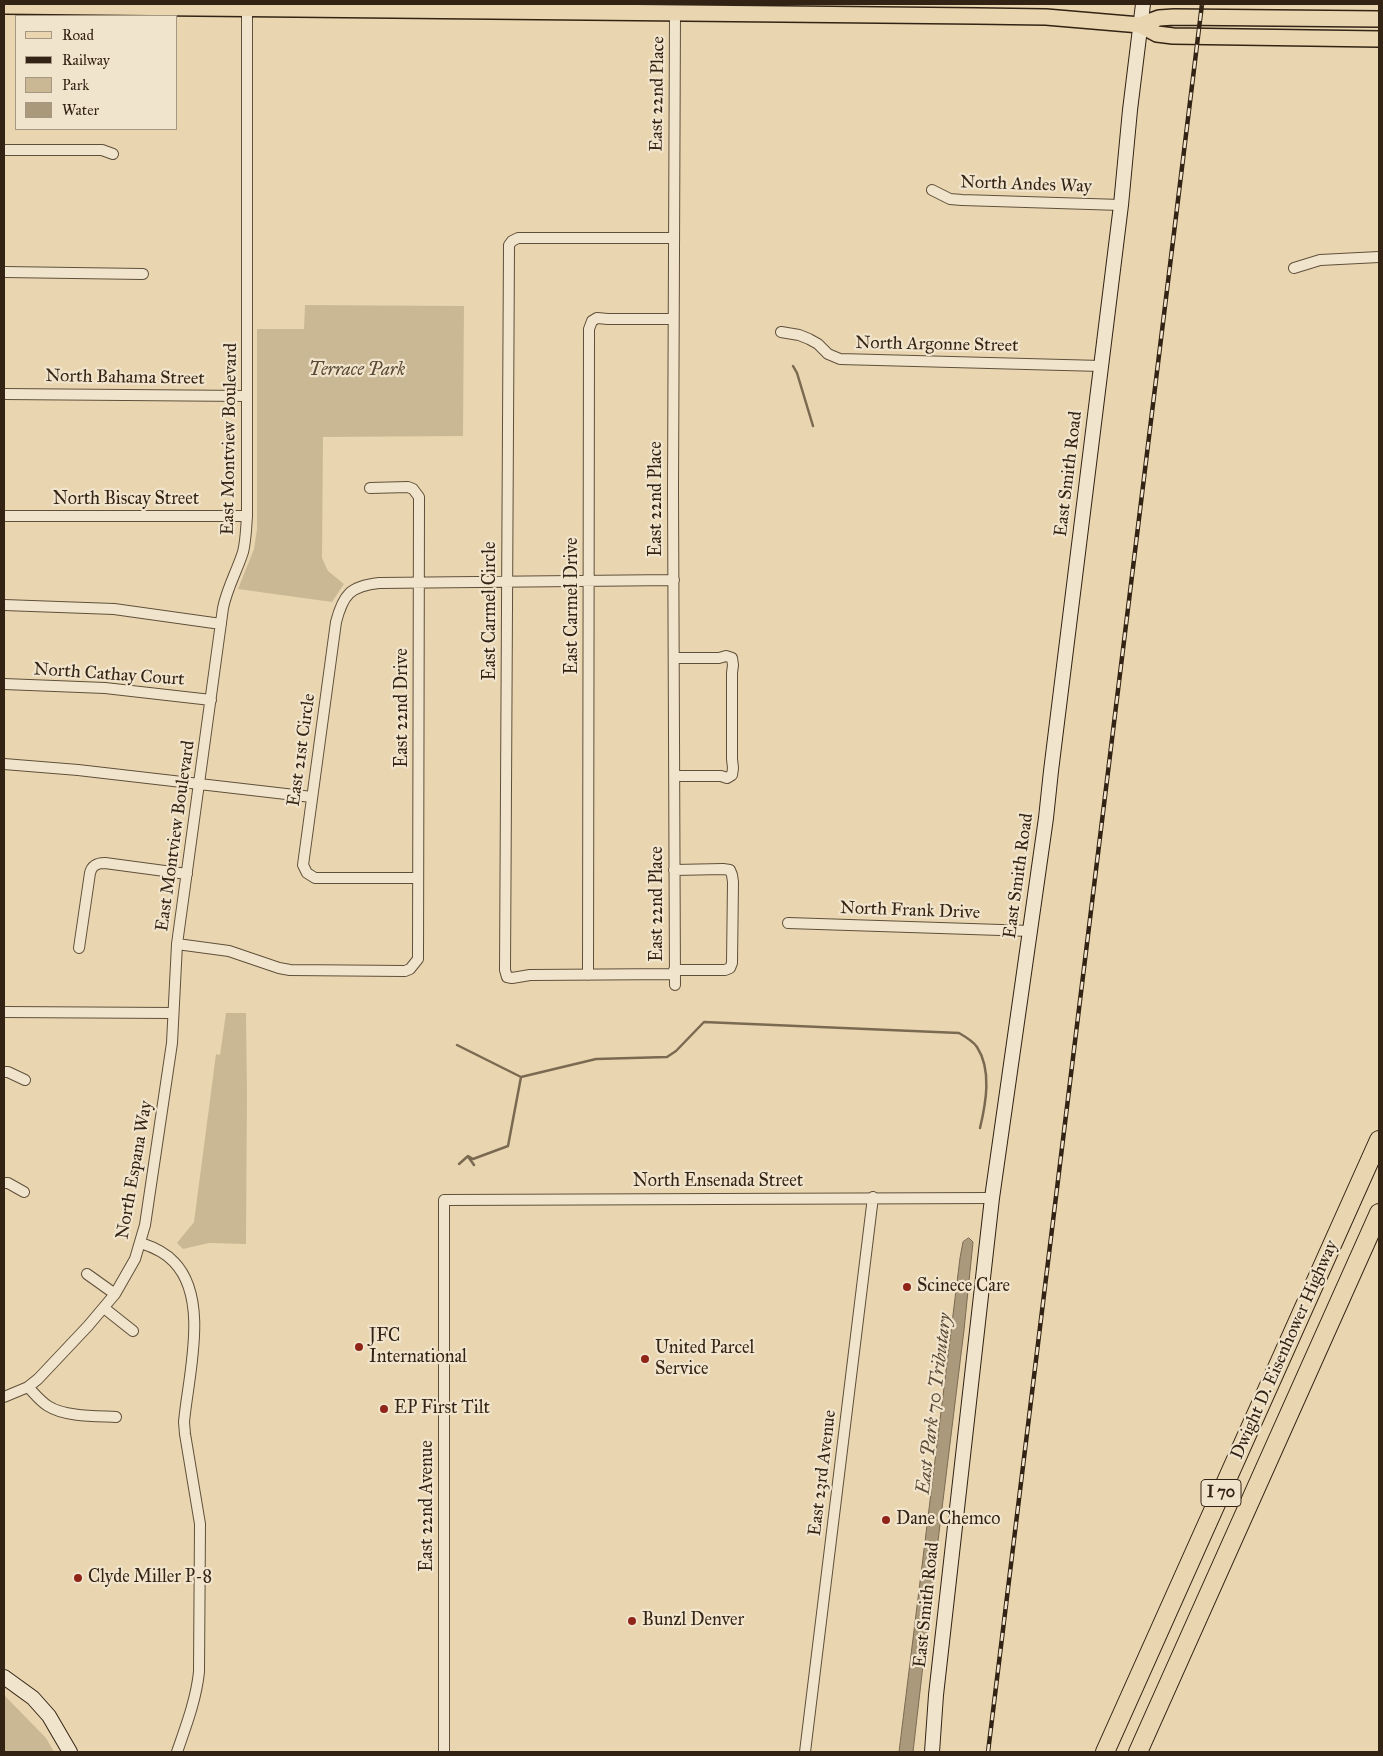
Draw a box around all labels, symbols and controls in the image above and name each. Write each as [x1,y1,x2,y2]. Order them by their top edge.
legend [15,15,178,130]
text: Road [62,26,94,44]
street label: East 22nd Place [646,36,670,152]
text: Railway [62,51,110,69]
text: Park [62,76,89,94]
text: Water [62,101,99,119]
street label: North Andes Way [960,172,1092,198]
street label: North Argonne Street [855,333,1019,357]
street label: East Montview Boulevard [218,343,242,535]
park label: Terrace Park [309,360,405,382]
street label: North Bahama Street [45,366,205,390]
street label: East Smith Road [1051,410,1087,538]
street label: East 22nd Place [646,441,668,557]
street label: North Biscay Street [53,489,199,511]
street label: East Carmel Drive [562,538,584,674]
street label: East Carmel Circle [480,541,502,681]
street label: East 22nd Drive [392,648,414,768]
street label: North Cathay Court [33,659,185,691]
street label: East 21st Circle [283,692,321,808]
street label: East Montview Boulevard [152,739,200,933]
street label: East Smith Road [1000,812,1038,940]
street label: East 22nd Place [647,846,669,962]
street label: North Frank Drive [839,898,981,924]
street label: North Espana Way [112,1099,158,1241]
street label: North Ensenada Street [633,1171,803,1193]
street label: Dwight D. Eisenhower Highway [1227,1237,1343,1463]
place label: Scinece Care [917,1276,1010,1298]
marker: Scinece Care [901,1281,913,1293]
water label: East Park 70 Tributary [913,1312,957,1496]
place label: JFC International [369,1326,467,1368]
place label: United Parcel Service [655,1338,754,1380]
marker: JFC International [353,1341,365,1353]
marker: United Parcel Service [639,1353,651,1365]
place label: EP First Tilt [394,1398,490,1420]
marker: EP First Tilt [378,1403,390,1415]
street label: East 23rd Avenue [805,1409,841,1537]
street label: East 22nd Avenue [417,1440,439,1572]
road number: I 70 [1201,1480,1241,1506]
place label: Dane Chemco [896,1509,1001,1531]
marker: Dane Chemco [880,1514,892,1526]
street label: East Smith Road [910,1541,944,1669]
place label: Clyde Miller P-8 [88,1567,212,1589]
marker: Clyde Miller P-8 [72,1572,84,1584]
place label: Bunzl Denver [642,1610,744,1632]
marker: Bunzl Denver [626,1615,638,1627]

